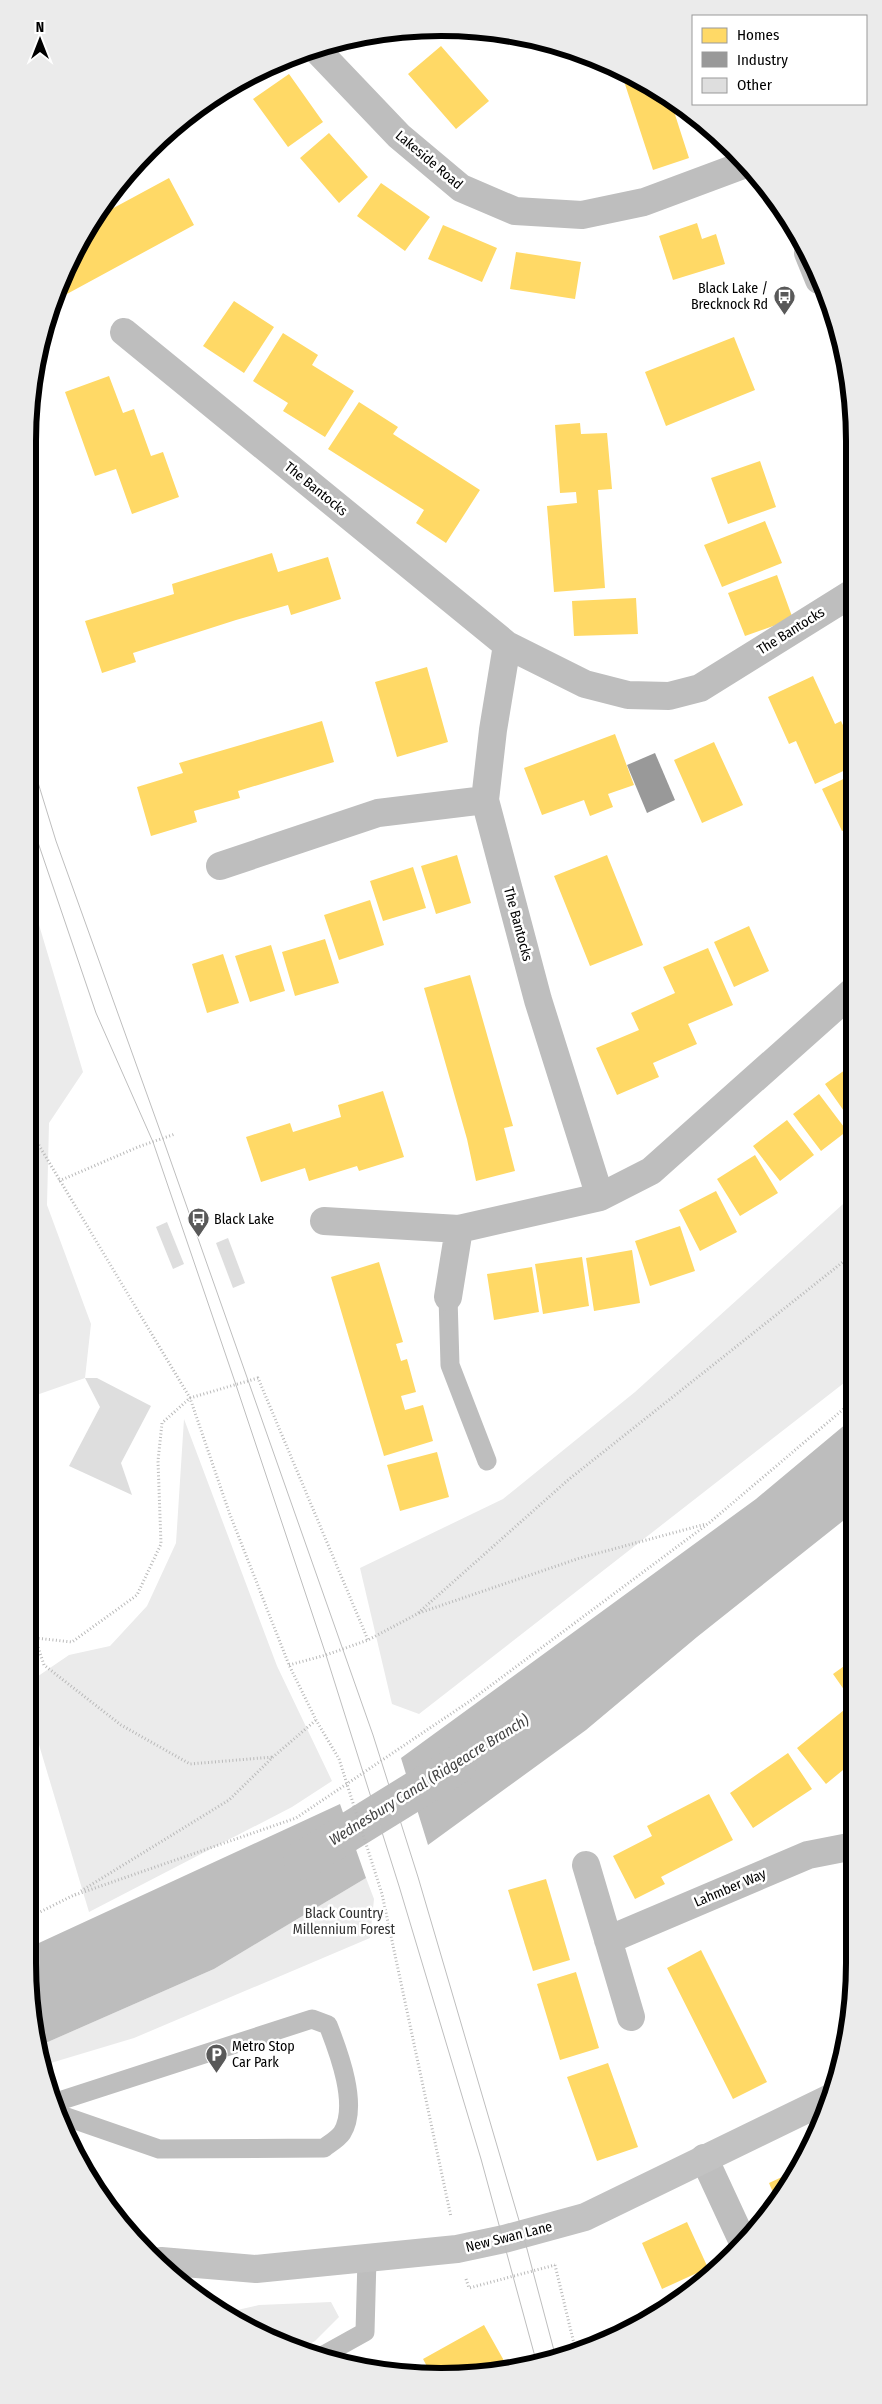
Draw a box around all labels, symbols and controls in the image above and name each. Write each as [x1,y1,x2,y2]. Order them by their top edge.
north arrow [15,15,65,65]
legend [692,15,867,105]
text: N [36,19,44,36]
text: Homes [737,26,779,44]
text: Industry [737,51,788,69]
text: Other [737,76,773,94]
street label: Lakeside Road [392,127,466,193]
place label: Black Lake / Brecknock Rd [691,280,768,313]
bus stop icon: Black Lake / Brecknock Rd [772,284,796,315]
street label: The Bantocks [281,458,351,520]
street label: The Bantocks [754,604,828,658]
street label: The Bantocks [500,885,536,963]
bus stop icon: Black Lake [186,1207,210,1238]
place label: Black Lake [214,1211,274,1228]
water label: Wednesbury Canal (Ridgeacre Branch) [326,1710,533,1849]
street label: Lahmber Way [691,1865,769,1911]
park label: Black Country Millennium Forest [293,1905,396,1938]
place label: Metro Stop Car Park [232,2038,295,2071]
parking icon: Metro Stop Car Park [204,2042,228,2073]
street label: New Swan Lane [464,2218,554,2256]

